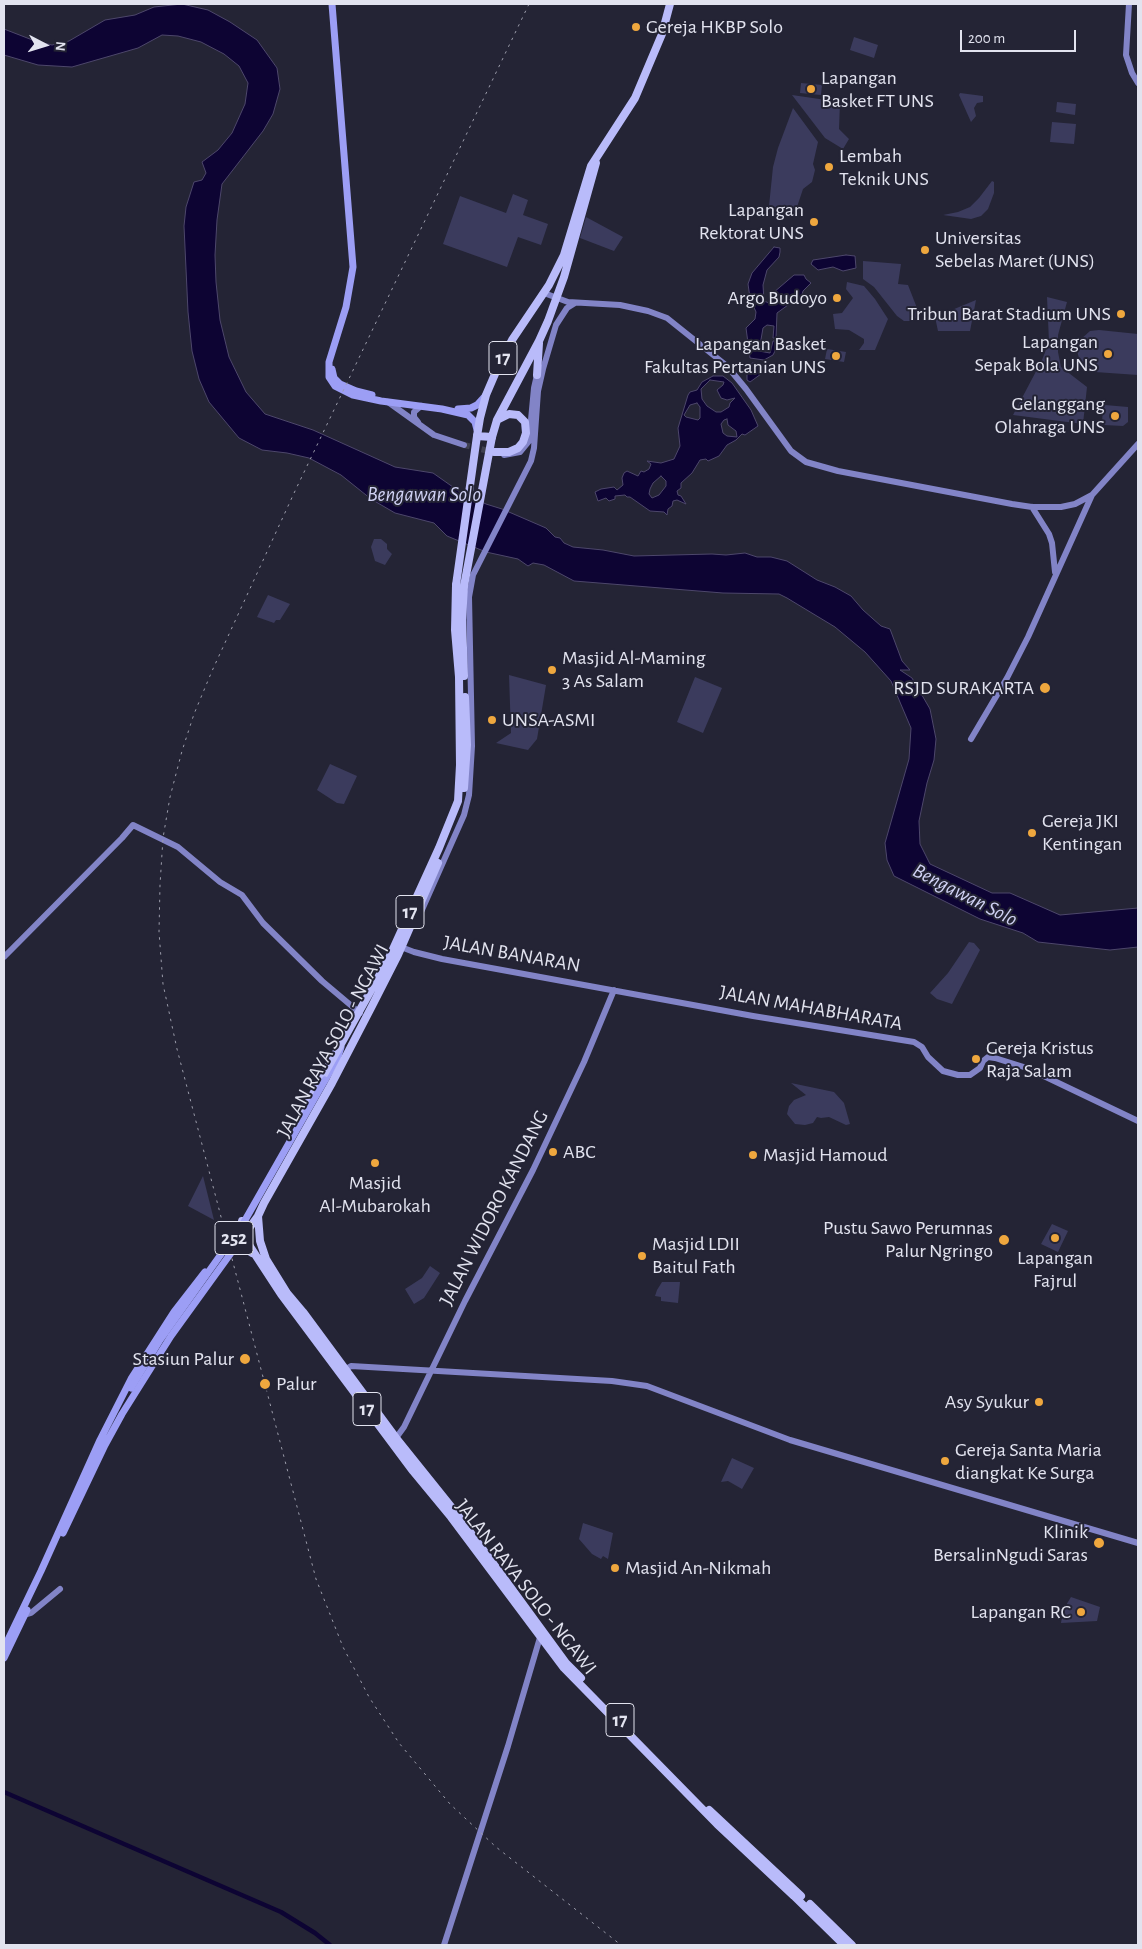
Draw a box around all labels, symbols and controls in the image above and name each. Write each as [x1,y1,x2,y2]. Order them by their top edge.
place label: Gereja HKBP Solo [646,15,783,39]
north arrow [20,20,70,70]
scale bar [962,20,1078,52]
marker: Gereja HKBP Solo [630,21,642,33]
text: 200 m [968,31,1005,46]
text: N [53,41,67,52]
place label: Lapangan Basket FT UNS [821,66,934,113]
marker: Lapangan Basket FT UNS [805,83,817,95]
place label: Lembah Teknik UNS [839,144,929,191]
marker: Lembah Teknik UNS [823,161,835,173]
place label: Lapangan Rektorat UNS [699,198,804,245]
marker: Lapangan Rektorat UNS [808,216,820,228]
place label: Universitas Sebelas Maret (UNS) [935,226,1095,273]
marker: Universitas Sebelas Maret (UNS) [919,244,931,256]
place label: Argo Budoyo [727,286,827,310]
marker: Argo Budoyo [831,292,843,304]
place label: Tribun Barat Stadium UNS [907,302,1111,326]
marker: Tribun Barat Stadium UNS [1115,308,1127,320]
place label: Lapangan Sepak Bola UNS [974,330,1098,377]
place label: Lapangan Basket Fakultas Pertanian UNS [644,332,826,379]
road number: 17 [489,342,517,374]
marker: Lapangan Sepak Bola UNS [1102,348,1114,360]
marker: Lapangan Basket Fakultas Pertanian UNS [830,350,842,362]
place label: Gelanggang Olahraga UNS [995,392,1105,439]
marker: Gelanggang Olahraga UNS [1109,410,1121,422]
water label: Bengawan Solo [367,482,481,508]
place label: Masjid Al-Maming 3 As Salam [562,646,706,693]
marker: Masjid Al-Maming 3 As Salam [546,664,558,676]
place label: RSJD SURAKARTA [893,676,1034,700]
marker: RSJD SURAKARTA [1038,681,1052,695]
place label: UNSA-ASMI [502,708,595,732]
marker: UNSA-ASMI [486,714,498,726]
place label: Gereja JKI Kentingan [1042,809,1122,856]
marker: Gereja JKI Kentingan [1026,827,1038,839]
water label: Bengawan Solo [908,858,1022,932]
road number: 17 [396,896,424,929]
street label: JALAN BANARAN [442,930,582,978]
street label: JALAN RAYA SOLO - NGAWI [272,940,394,1142]
street label: JALAN MAHABHARATA [718,980,904,1036]
place label: Gereja Kristus Raja Salam [986,1036,1094,1083]
marker: Gereja Kristus Raja Salam [970,1053,982,1065]
street label: JALAN WIDORO KANDANG [434,1106,554,1310]
place label: ABC [563,1140,596,1164]
place label: Masjid Hamoud [763,1143,888,1167]
marker: ABC [547,1146,559,1158]
marker: Masjid Hamoud [747,1149,759,1161]
marker: Masjid Al-Mubarokah [369,1157,381,1169]
place label: Masjid Al-Mubarokah [319,1171,431,1218]
place label: Pustu Sawo Perumnas Palur Ngringo [823,1216,993,1263]
road number: 252 [215,1222,253,1254]
place label: Masjid LDII Baitul Fath [652,1232,740,1279]
marker: Lapangan Fajrul [1049,1232,1061,1244]
marker: Pustu Sawo Perumnas Palur Ngringo [997,1233,1011,1247]
place label: Lapangan Fajrul [1017,1246,1093,1293]
marker: Masjid LDII Baitul Fath [636,1250,648,1262]
place label: Stasiun Palur [133,1347,234,1371]
marker: Stasiun Palur [238,1352,252,1366]
place label: Palur [276,1372,317,1396]
marker: Palur [258,1377,272,1391]
place label: Asy Syukur [945,1390,1029,1414]
road number: 17 [353,1392,381,1426]
marker: Asy Syukur [1033,1396,1045,1408]
place label: Gereja Santa Maria diangkat Ke Surga [955,1438,1102,1485]
marker: Gereja Santa Maria diangkat Ke Surga [939,1455,951,1467]
street label: JALAN RAYA SOLO - NGAWI [450,1495,602,1679]
place label: Klinik BersalinNgudi Saras [933,1520,1088,1567]
marker: Klinik BersalinNgudi Saras [1092,1536,1106,1550]
place label: Masjid An-Nikmah [625,1556,771,1580]
marker: Masjid An-Nikmah [609,1562,621,1574]
place label: Lapangan RC [970,1600,1071,1624]
marker: Lapangan RC [1075,1606,1087,1618]
road number: 17 [606,1704,634,1736]

